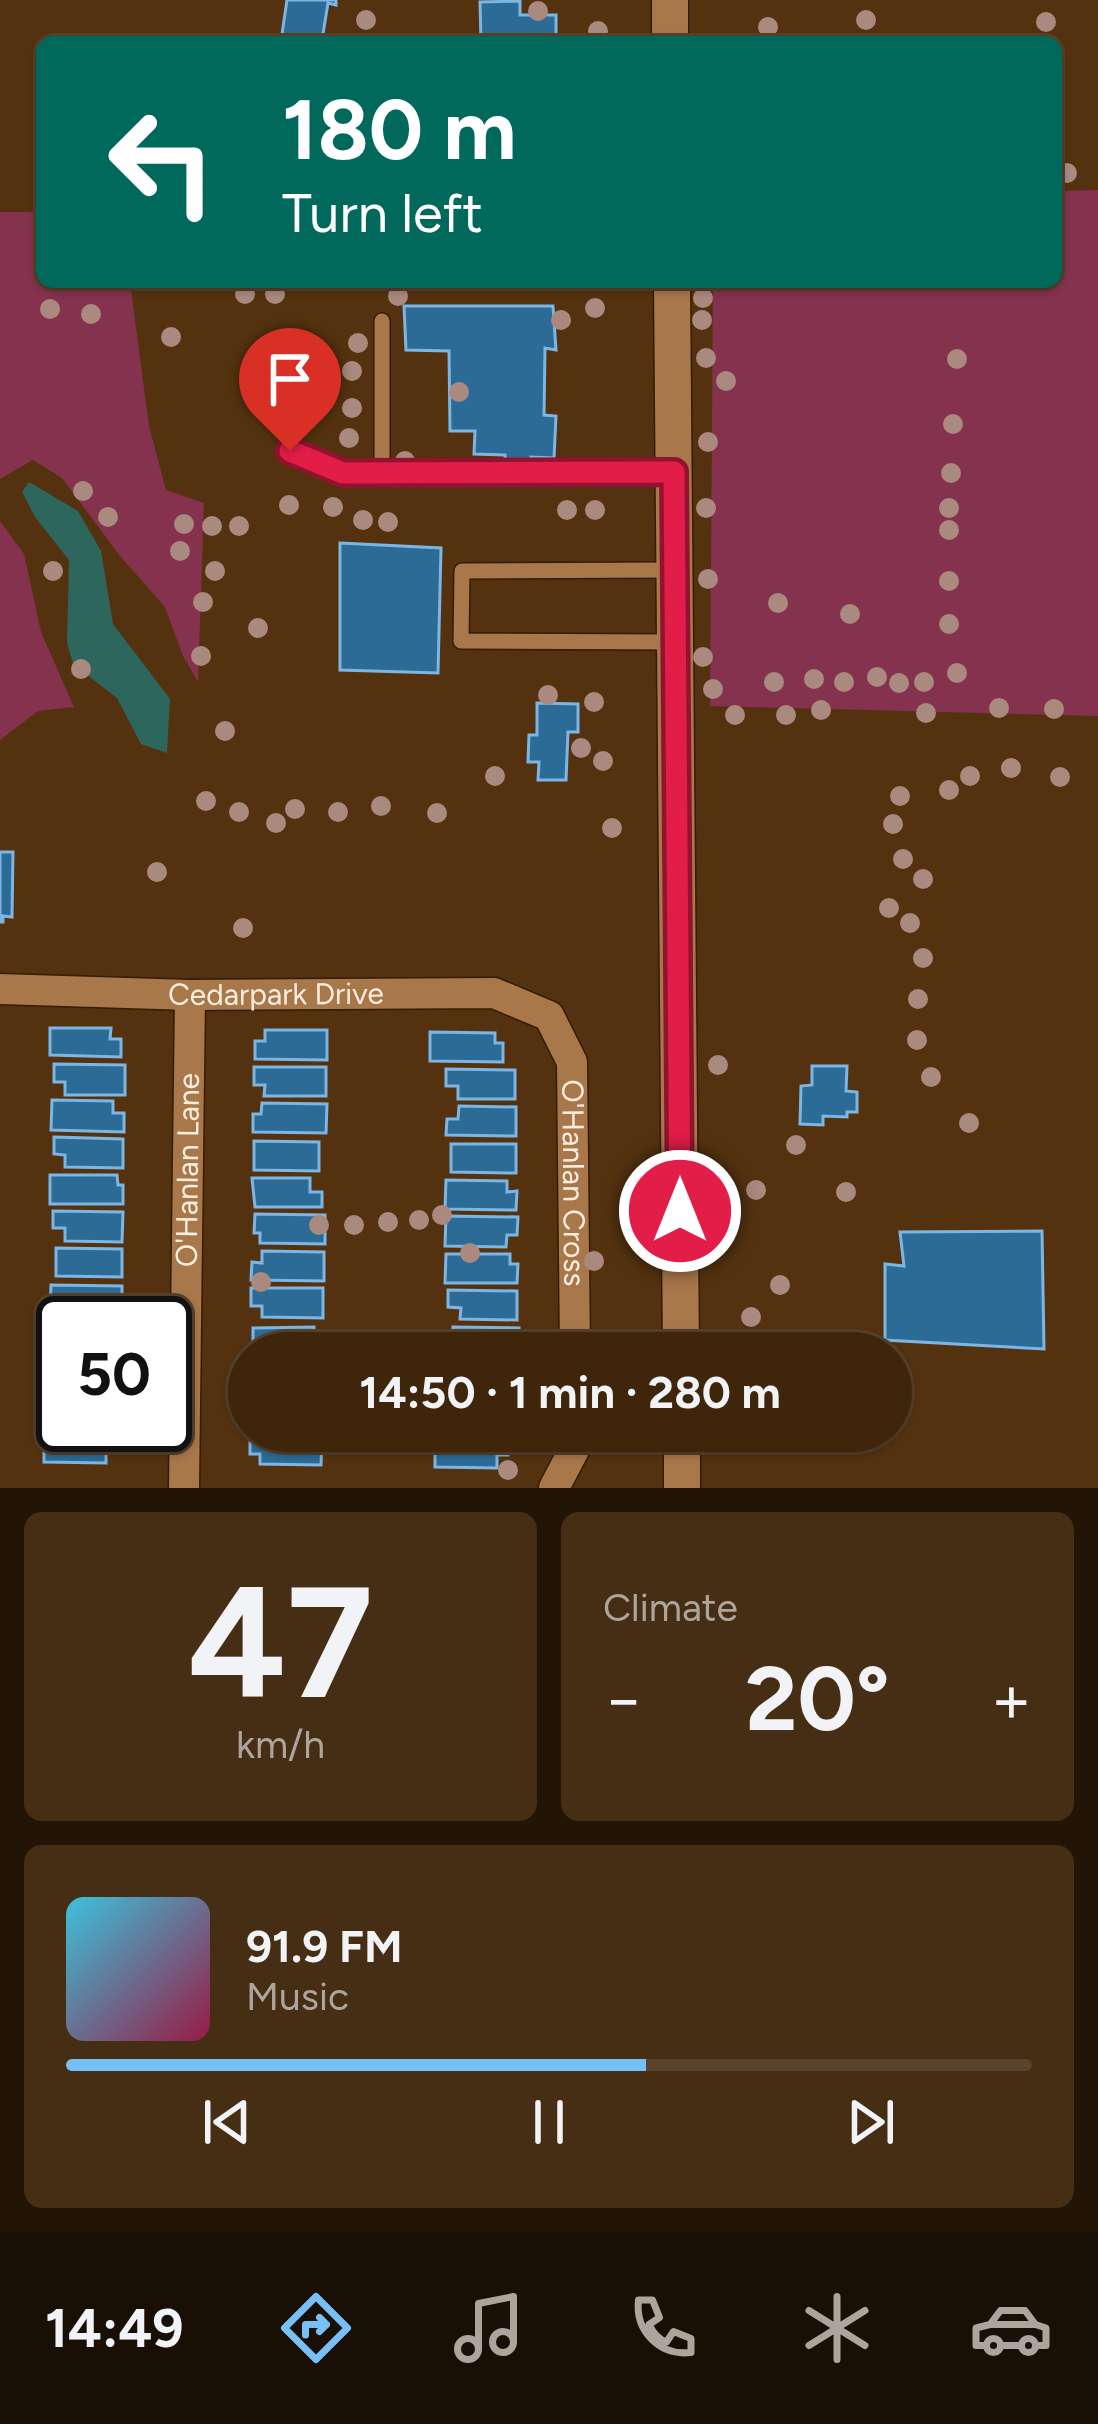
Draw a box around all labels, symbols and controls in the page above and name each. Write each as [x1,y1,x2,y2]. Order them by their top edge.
text: 180 m [282,79,517,180]
icon: left [84,84,240,240]
text: Turn left [282,181,483,246]
pin [239,328,341,451]
icon: arrive [257,346,323,412]
street label: Cedarpark Drive [168,975,384,1013]
street label: O'Hanlan Lane [168,1073,207,1267]
street label: O'Hanlan Cross [554,1079,593,1287]
position arrow [617,1148,743,1274]
speed limit sign: 50 [36,1296,192,1452]
text: 14:50 · 1 min · 280 m [359,1365,781,1419]
text: 47 [188,1549,373,1736]
text: Climate [603,1584,738,1631]
text: 20° [745,1644,890,1753]
text: − [603,1659,644,1739]
text: + [991,1659,1032,1739]
text: km/h [236,1721,325,1768]
text: 91.9 FM [246,1919,403,1973]
text: Music [246,1973,349,2020]
icon: previous [194,2089,260,2155]
icon: pause [516,2089,582,2155]
icon: next [838,2089,904,2155]
icon: directions [274,2286,358,2370]
icon: music [447,2286,531,2370]
icon: phone [621,2286,705,2370]
icon: climate [795,2286,879,2370]
icon: car [969,2286,1053,2370]
text: 14:49 [45,2296,184,2361]

